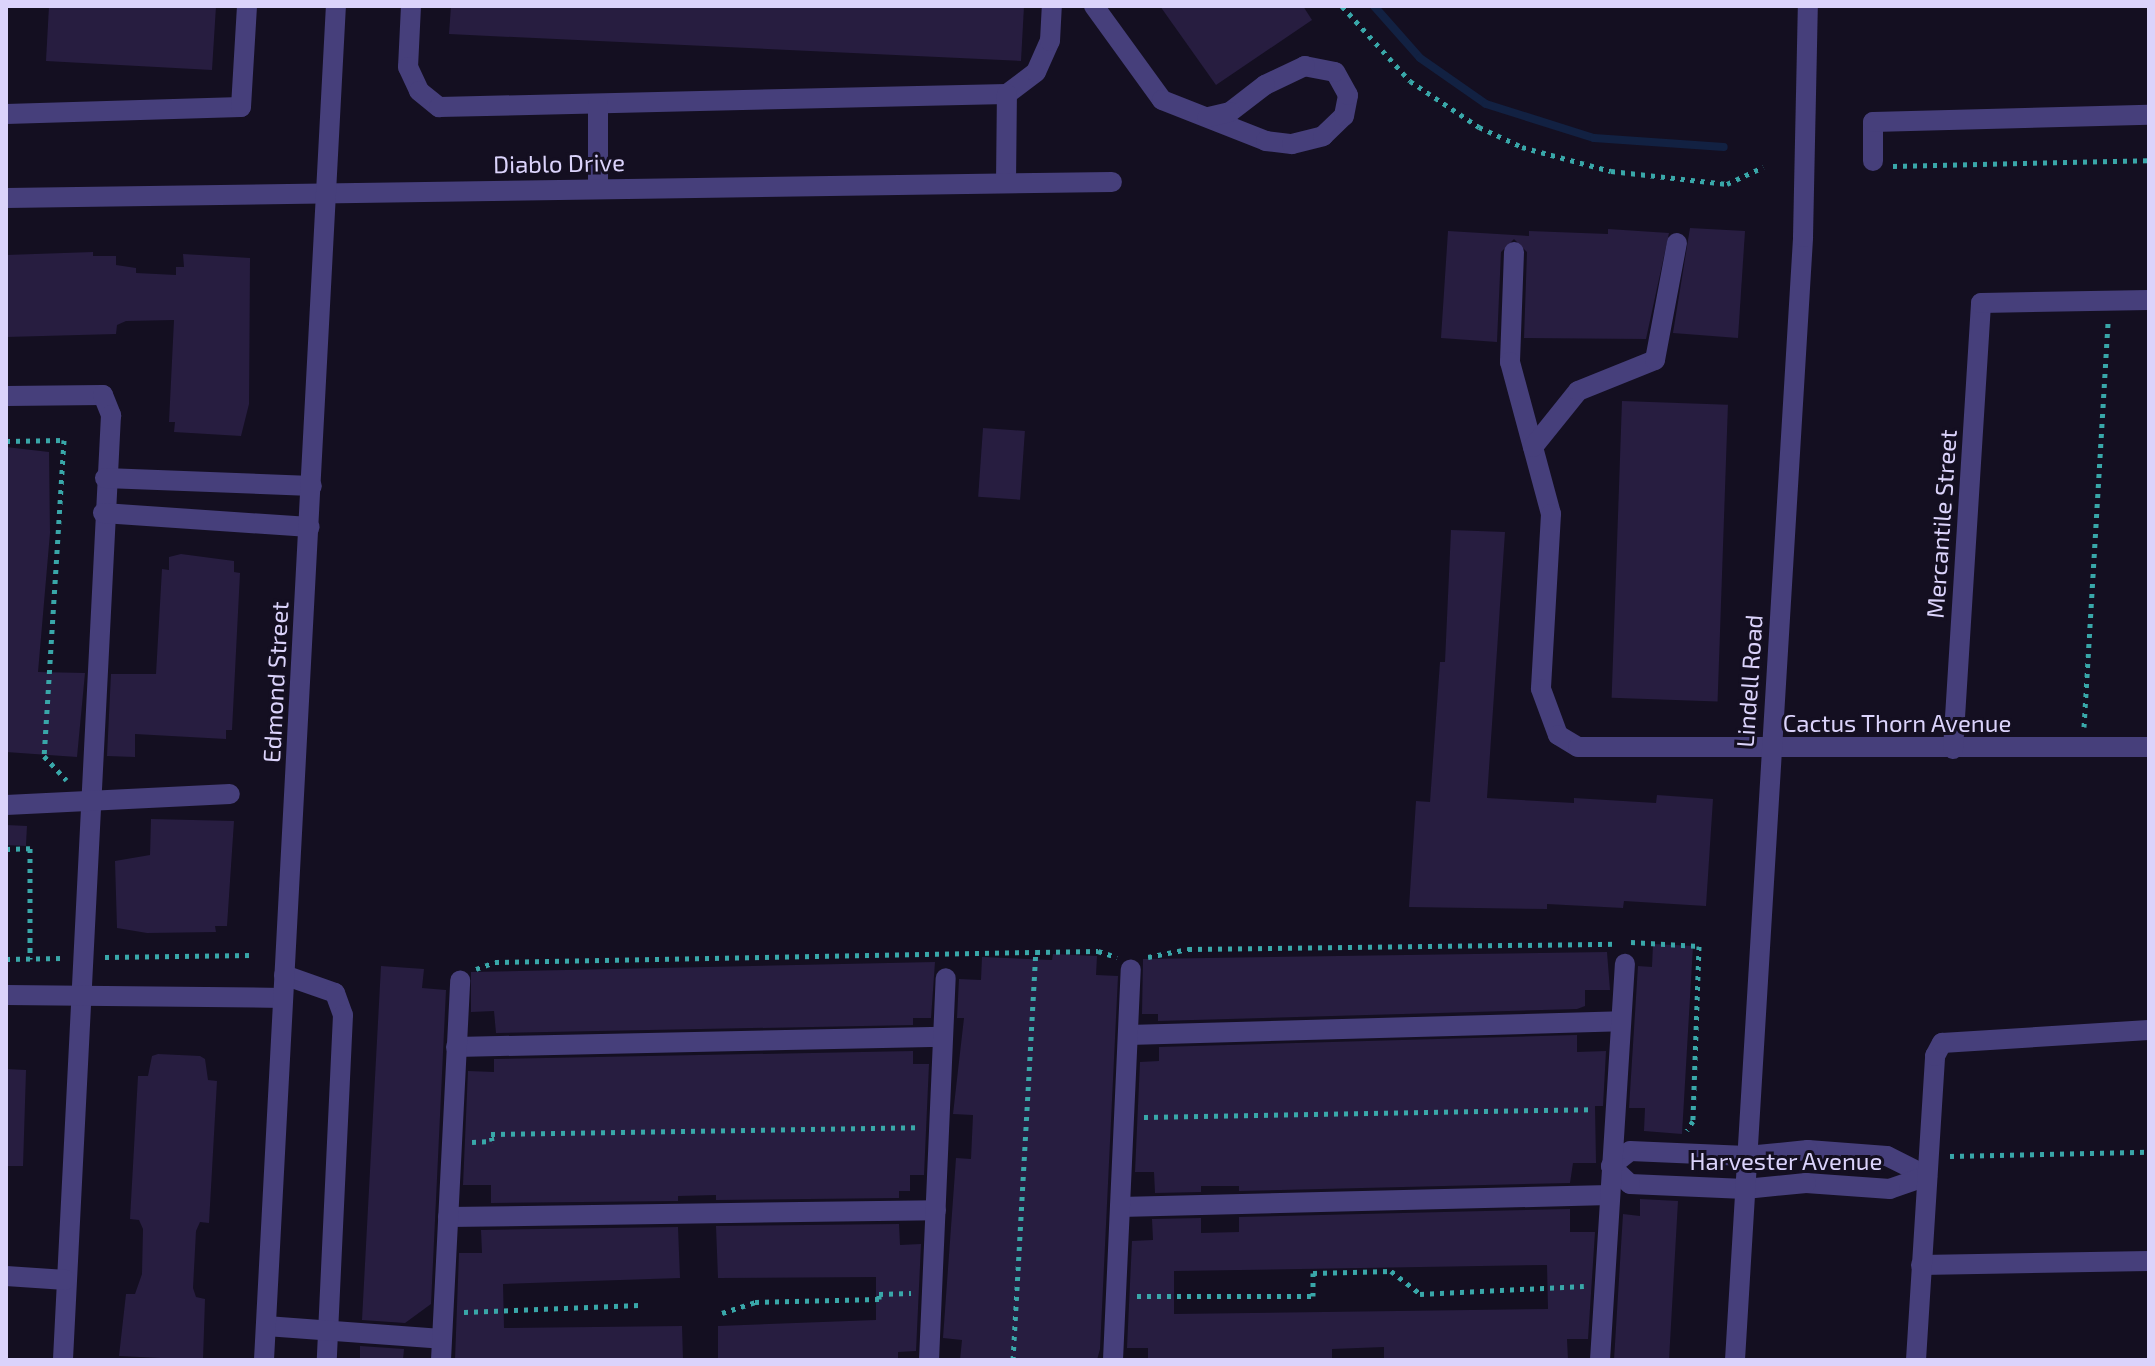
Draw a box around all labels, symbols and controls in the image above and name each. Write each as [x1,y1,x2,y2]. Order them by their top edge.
street label: Diablo Drive [493,147,625,179]
street label: Mercantile Street [1920,429,1962,619]
street label: Edmond Street [256,601,294,763]
street label: Lindell Road [1730,613,1768,749]
street label: Cactus Thorn Avenue [1782,709,2012,737]
street label: Harvester Avenue [1689,1147,1883,1175]

